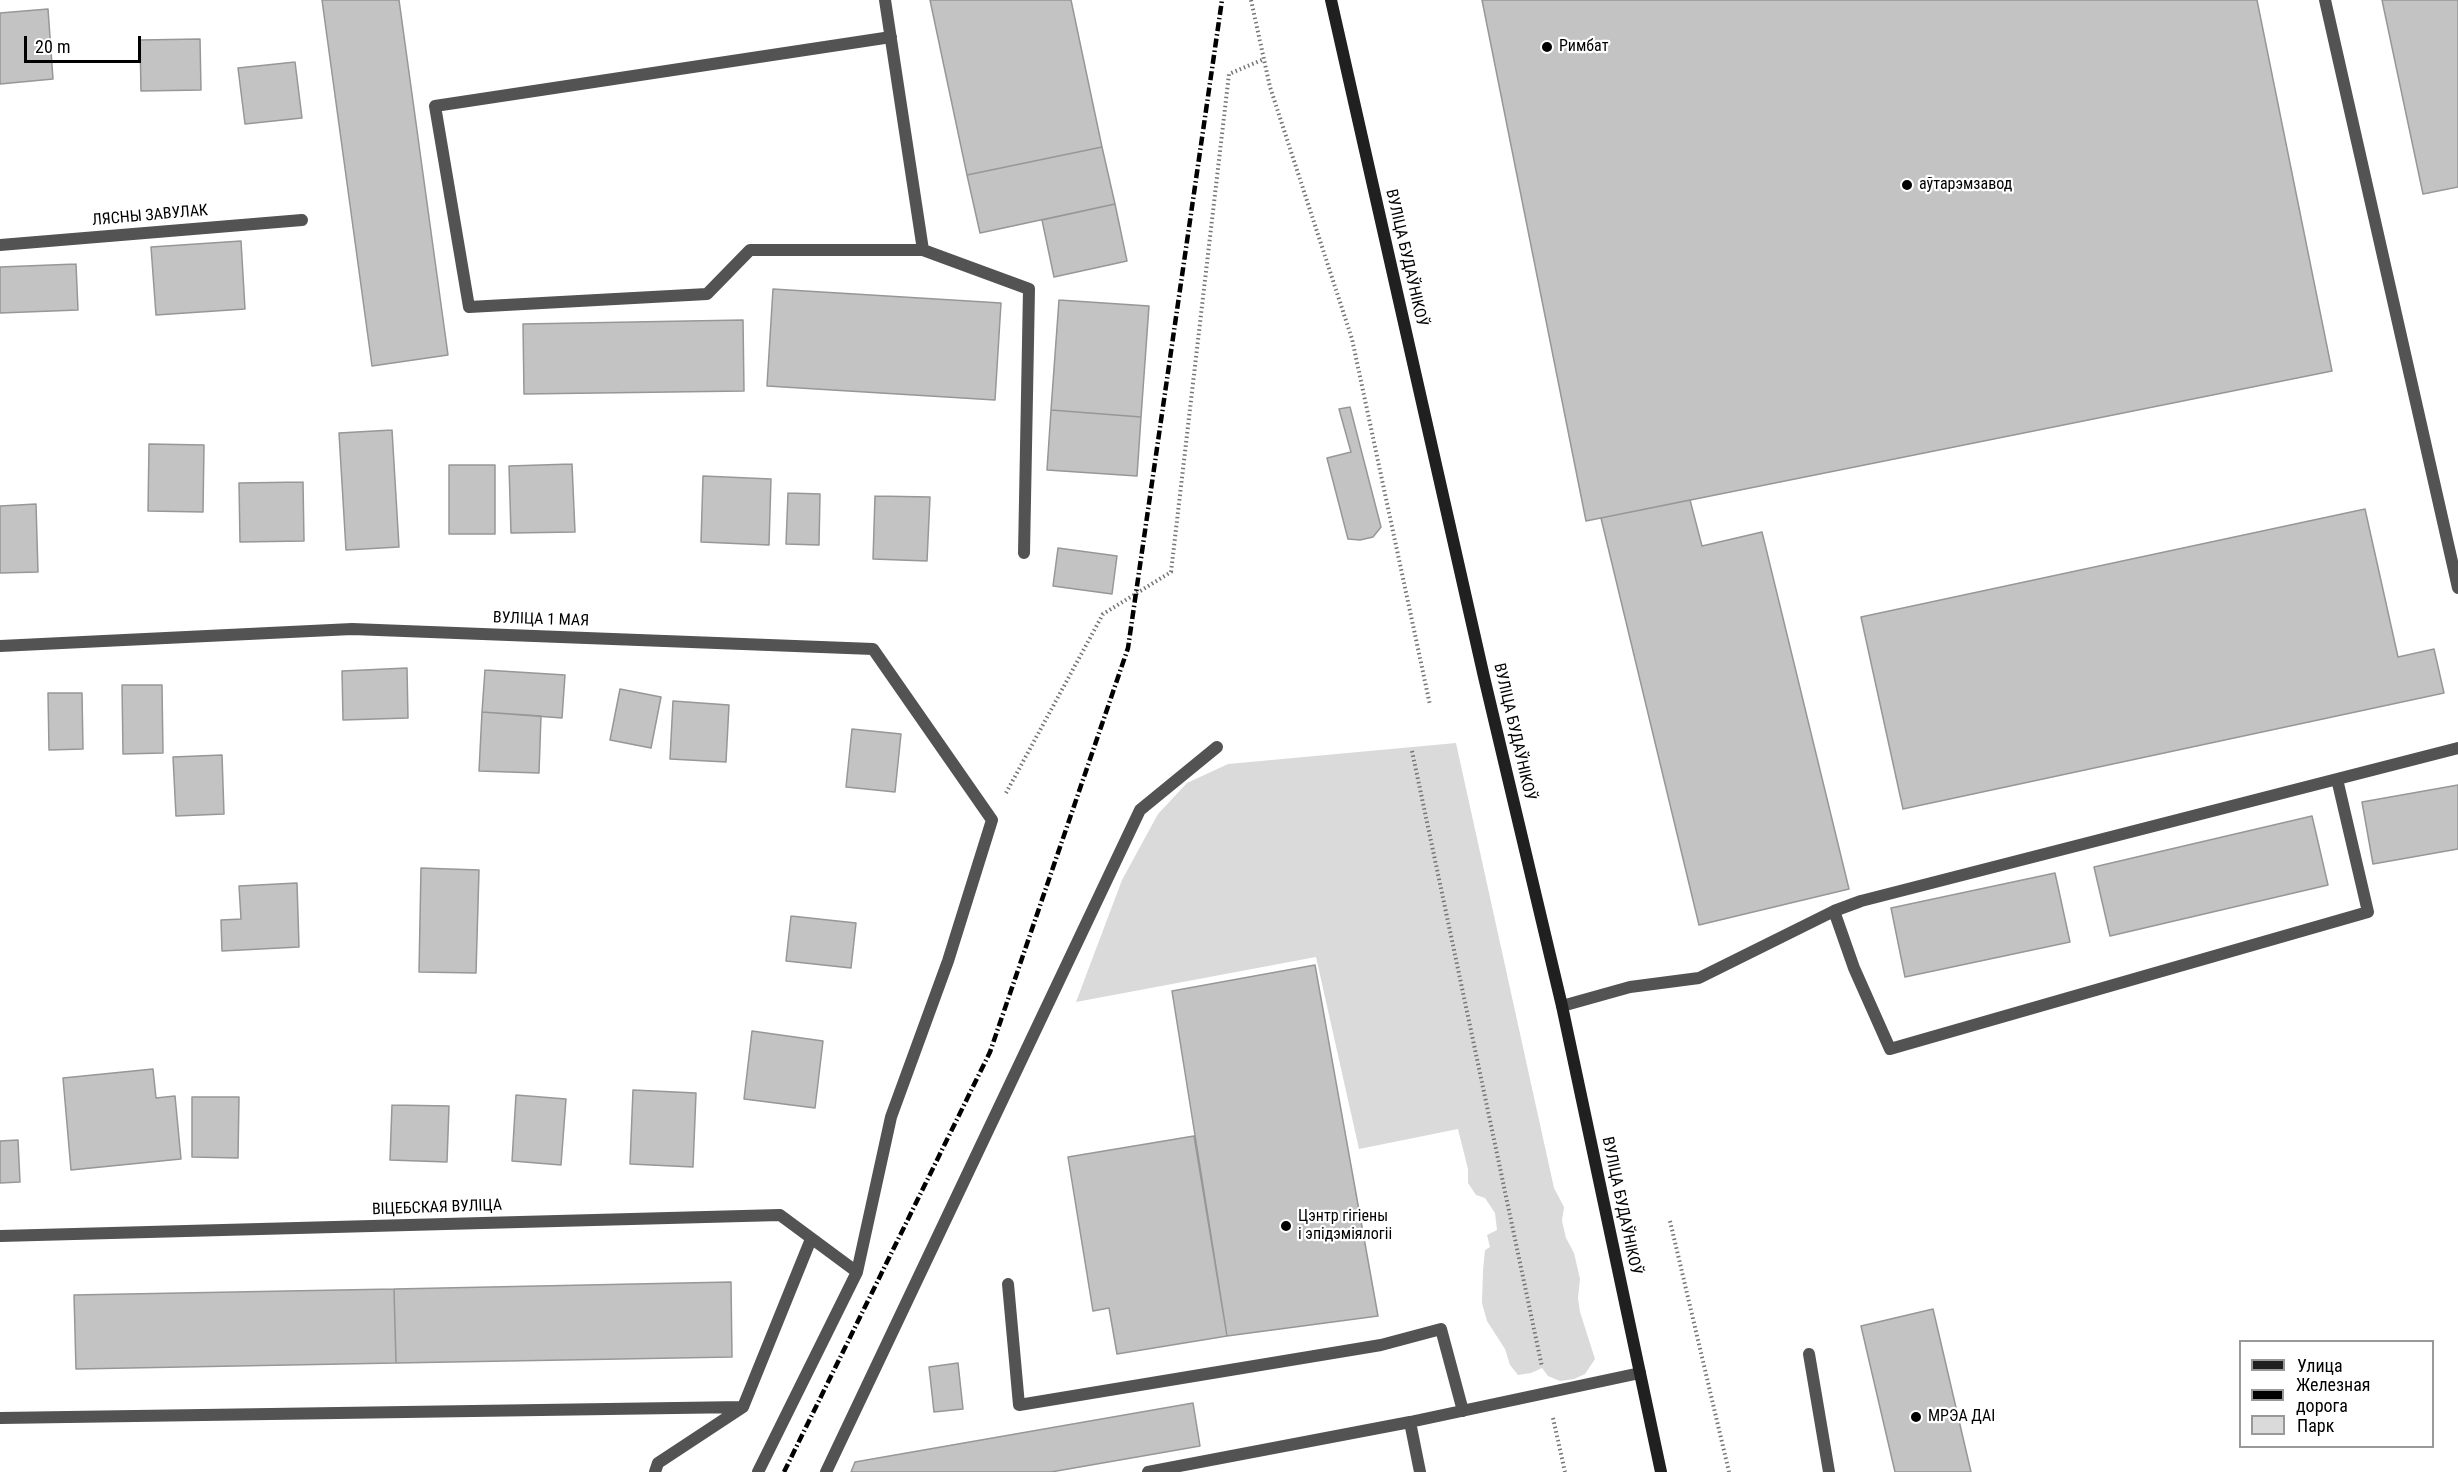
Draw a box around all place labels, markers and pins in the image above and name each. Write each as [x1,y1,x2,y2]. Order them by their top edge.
place label: Римбат [1559,37,1608,57]
marker: Римбат [1540,40,1554,54]
place label: аўтарэмзавод [1919,175,2012,195]
marker: аўтарэмзавод [1900,178,1914,192]
place label: Цэнтр гігіены і эпідэміялогіі [1298,1207,1392,1245]
marker: Цэнтр гігіены і эпідэміялогіі [1279,1219,1293,1233]
place label: МРЭА ДАІ [1928,1407,1995,1427]
marker: МРЭА ДАІ [1909,1410,1923,1424]

